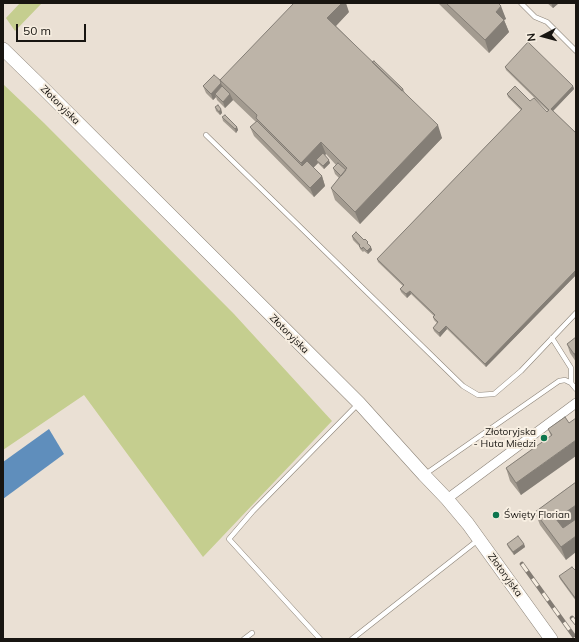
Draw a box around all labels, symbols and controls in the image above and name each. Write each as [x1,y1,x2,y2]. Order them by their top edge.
scale bar [18,16,88,42]
north arrow [523,16,563,56]
text: 50 m [23,23,51,38]
text: N [524,32,538,42]
street label: Złotoryjska [38,83,82,127]
street label: Złotoryjska [267,312,311,356]
place label: Złotoryjska - Huta Miedzi [474,426,536,450]
marker: Złotoryjska - Huta Miedzi [539,433,549,443]
place label: Święty Florian [504,509,570,521]
marker: Święty Florian [491,510,501,520]
street label: Złotoryjska [485,551,525,599]

